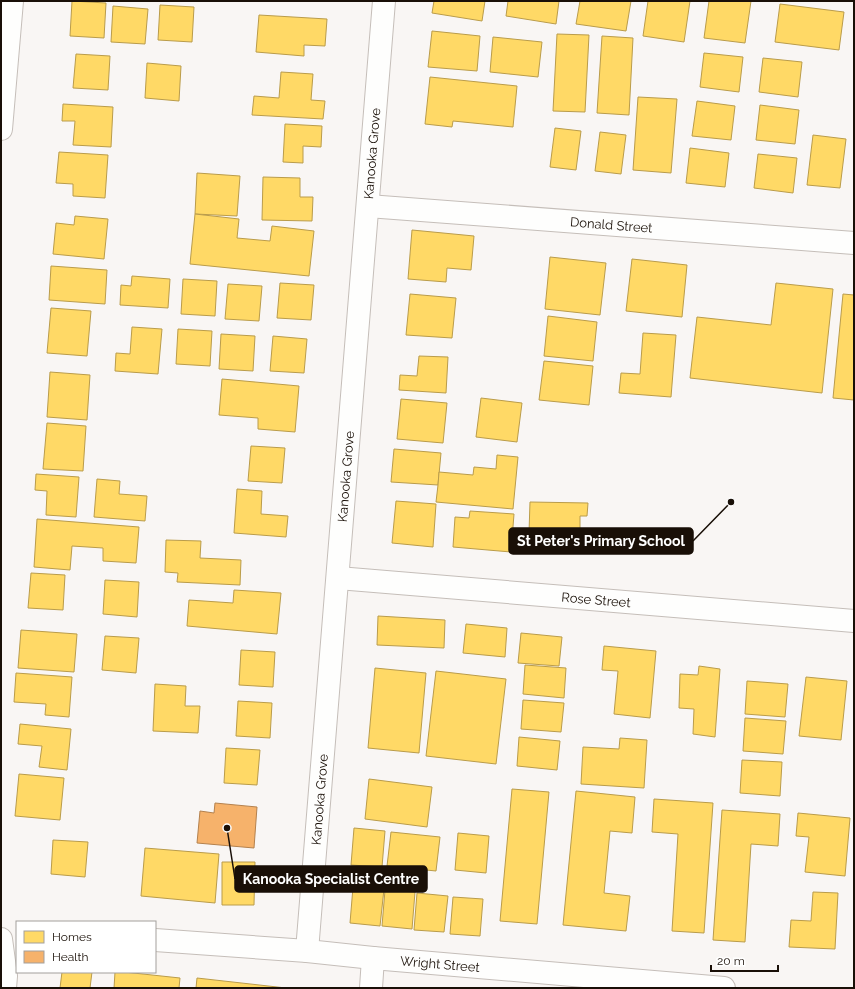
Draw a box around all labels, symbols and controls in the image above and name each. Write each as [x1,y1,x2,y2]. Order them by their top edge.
street label: Kanooka Grove [360,107,383,200]
street label: Donald Street [569,214,654,235]
street label: Kanooka Grove [334,430,357,523]
callout: St Peter's Primary School [509,528,693,554]
text: St Peter's Primary School [517,533,685,549]
street label: Rose Street [561,589,632,610]
street label: Kanooka Grove [308,753,330,846]
callout: Kanooka Specialist Centre [235,866,427,892]
text: Kanooka Specialist Centre [243,871,420,887]
legend [16,921,156,973]
text: Homes [52,930,92,944]
scale bar [711,947,778,973]
text: Health [52,950,89,964]
street label: Wright Street [400,953,481,975]
text: 20 m [717,954,745,968]

